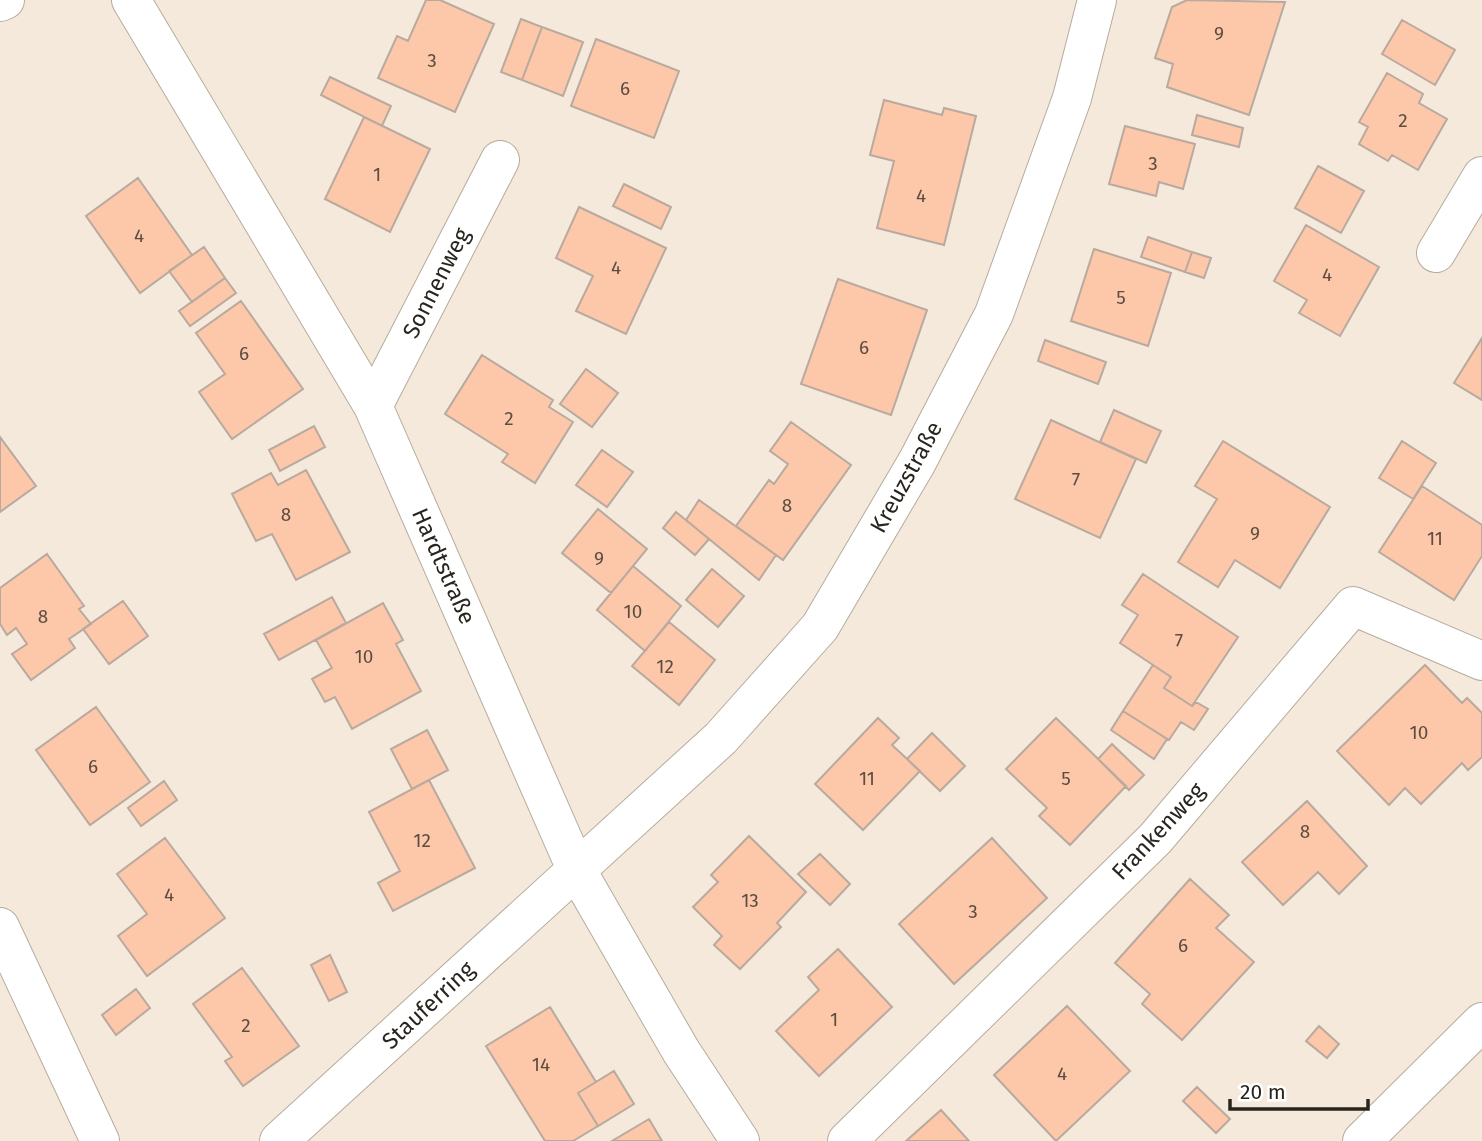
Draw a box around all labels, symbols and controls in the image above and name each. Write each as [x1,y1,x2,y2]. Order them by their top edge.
house number: 9 [1214,22,1224,45]
house number: 3 [427,49,437,72]
house number: 6 [620,77,630,100]
house number: 2 [1398,109,1408,132]
house number: 3 [1148,152,1158,175]
house number: 1 [373,163,381,186]
house number: 4 [916,184,926,207]
street label: Sonnenweg [396,223,476,343]
house number: 4 [134,224,144,247]
house number: 4 [611,256,621,279]
house number: 4 [1322,263,1332,286]
house number: 5 [1116,286,1126,309]
house number: 6 [859,336,869,359]
house number: 6 [239,342,249,365]
house number: 2 [504,407,514,430]
street label: Kreuzstraße [864,416,948,538]
house number: 7 [1072,468,1080,491]
house number: 8 [782,494,792,517]
house number: 8 [281,503,291,526]
street label: Hardtstraße [406,504,482,628]
house number: 9 [1250,522,1260,545]
house number: 11 [1427,527,1443,550]
house number: 9 [594,547,604,570]
house number: 10 [624,600,642,623]
house number: 8 [38,605,48,628]
house number: 7 [1175,629,1183,652]
house number: 10 [355,645,373,668]
house number: 12 [656,655,674,678]
house number: 10 [1410,721,1428,744]
house number: 6 [88,755,98,778]
house number: 11 [859,767,875,790]
house number: 5 [1061,767,1071,790]
street label: Frankenweg [1106,776,1210,886]
house number: 8 [1300,820,1310,843]
house number: 12 [413,829,431,852]
house number: 4 [164,883,174,906]
house number: 13 [741,889,759,912]
house number: 3 [968,900,978,923]
house number: 6 [1178,934,1188,957]
street label: Stauferring [376,955,480,1055]
house number: 1 [830,1008,838,1031]
house number: 2 [241,1014,251,1037]
house number: 14 [532,1053,550,1076]
house number: 4 [1057,1062,1067,1085]
scale bar [1230,1068,1368,1112]
text: 20 m [1240,1079,1286,1105]

